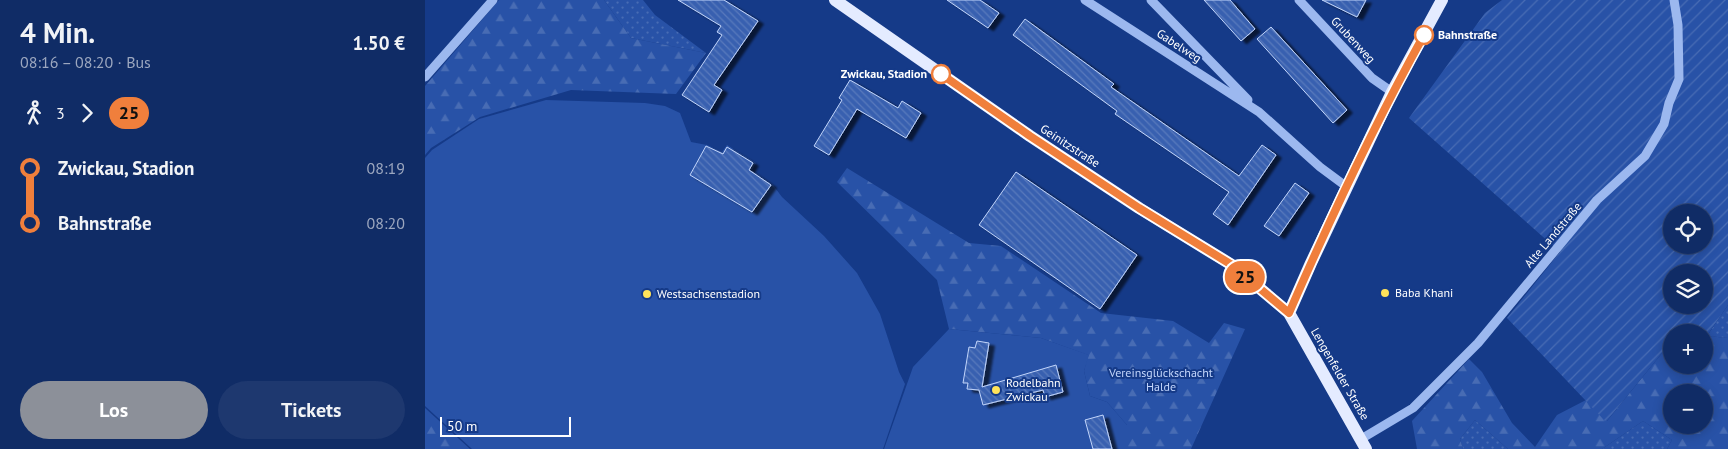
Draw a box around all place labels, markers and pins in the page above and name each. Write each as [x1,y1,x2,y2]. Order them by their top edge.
marker: Bahnstraße [1414,25,1434,45]
place label: Bahnstraße [1438,27,1497,42]
marker: Zwickau, Stadion [931,64,951,84]
place label: Zwickau, Stadion [841,66,927,81]
place label: Baba Khani [1395,285,1453,300]
place label: Westsachsenstadion [657,286,760,301]
marker: Baba Khani [1379,287,1391,299]
marker: Westsachsenstadion [641,288,653,300]
place label: Rodelbahn Zwickau [1006,375,1061,404]
marker: Rodelbahn Zwickau [990,384,1002,396]

